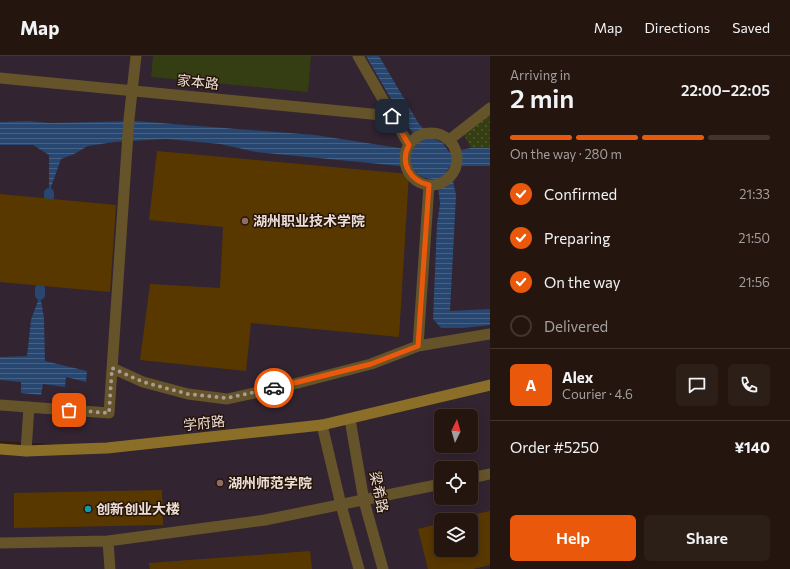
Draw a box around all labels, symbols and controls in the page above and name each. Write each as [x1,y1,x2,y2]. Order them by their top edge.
text: Map [20,16,59,39]
text: Map [594,19,623,36]
text: Directions [645,19,710,36]
text: Saved [732,19,770,36]
text: Arriving in [510,67,570,83]
street label: 家本路 [176,71,220,92]
text: 22:00–22:05 [681,81,770,99]
text: 2 min [510,82,574,113]
pin [375,99,409,133]
icon: home [381,105,403,127]
text: On the way · 280 m [510,146,622,162]
icon: check [510,183,532,205]
text: Confirmed [544,185,617,203]
text: 21:33 [739,186,770,202]
place label: 湖州职业技术学院 [253,212,365,229]
marker: 湖州职业技术学院 [240,216,250,226]
icon: check [510,227,532,249]
text: Preparing [544,229,610,247]
text: 21:50 [738,230,770,246]
icon: check [510,271,532,293]
text: On the way [544,273,621,291]
text: 21:56 [739,274,770,290]
text: Delivered [544,317,608,335]
button: chat [676,364,718,406]
button: phone [728,364,770,406]
courier [254,368,294,408]
text: Alex [562,368,593,386]
text: A [526,376,536,394]
icon: car [263,377,285,399]
text: Courier · 4.6 [562,386,633,402]
pin [52,393,86,427]
icon: bag [58,399,80,421]
north arrow [434,409,478,453]
map controls [434,409,478,557]
street label: 学府路 [182,412,226,433]
text: Order #5250 [510,438,599,456]
text: ¥140 [734,438,770,456]
button: locate [434,461,478,505]
street label: 梁希路 [367,470,392,514]
place label: 湖州师范学院 [228,474,312,491]
marker: 湖州师范学院 [215,478,225,488]
place label: 创新创业大楼 [96,500,180,517]
marker: 创新创业大楼 [83,504,93,514]
button: layers [434,513,478,557]
button: Help [510,515,636,561]
button: Share [644,515,770,561]

